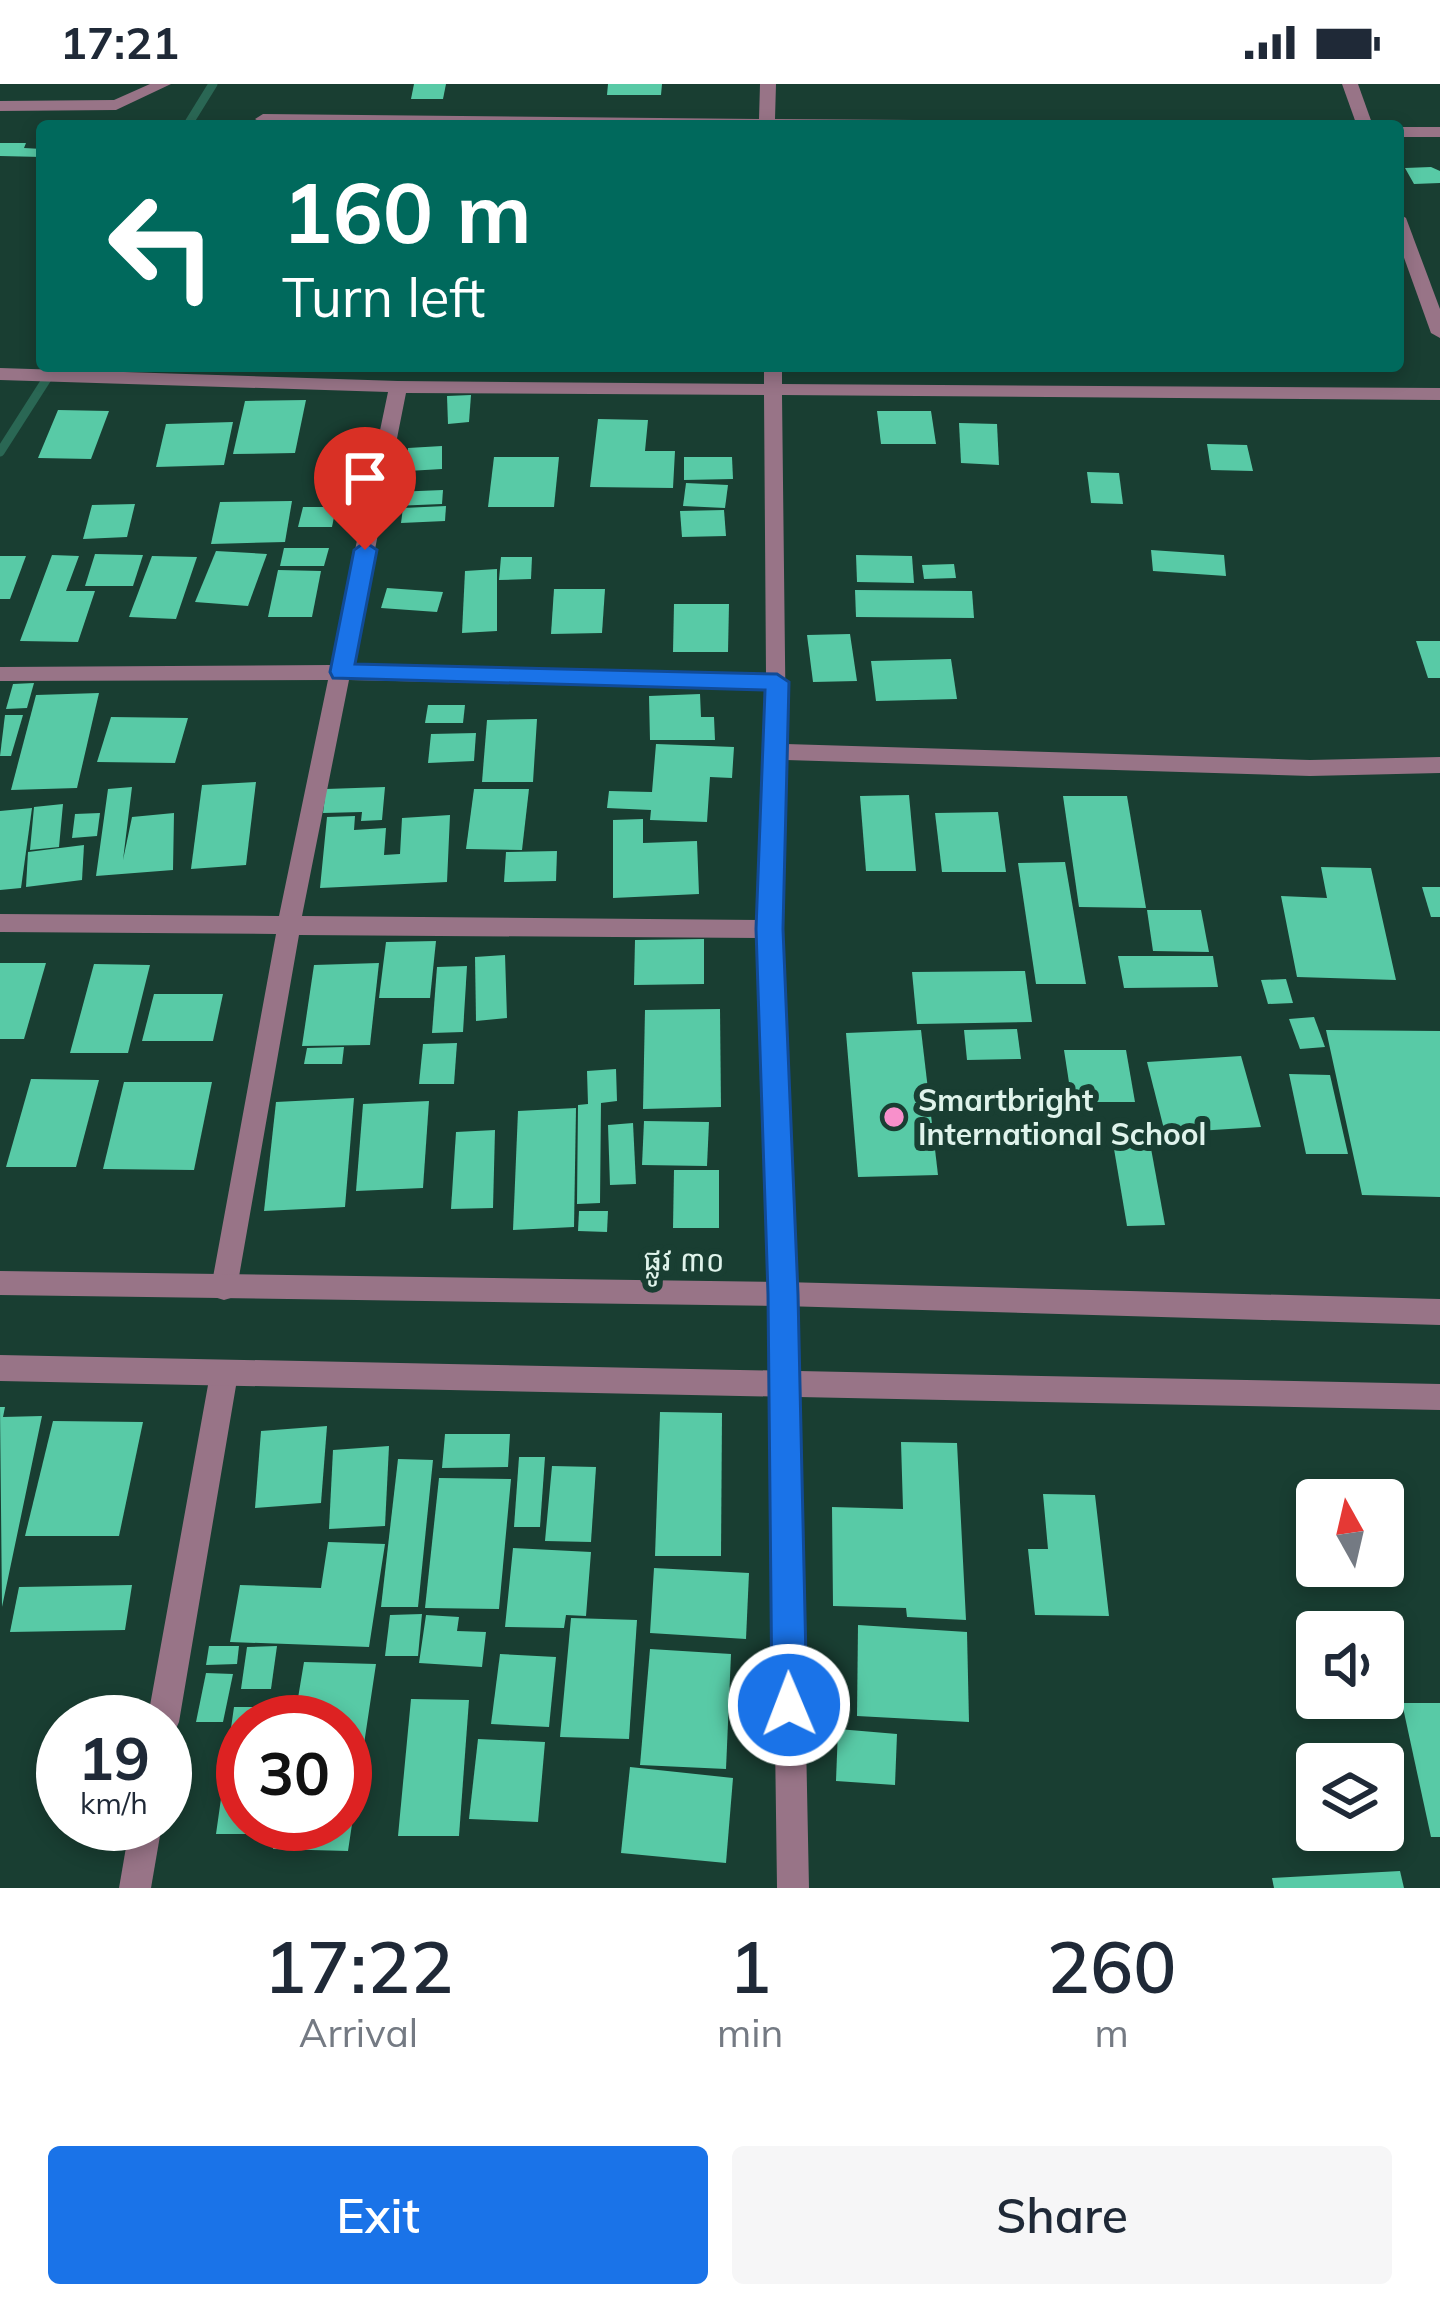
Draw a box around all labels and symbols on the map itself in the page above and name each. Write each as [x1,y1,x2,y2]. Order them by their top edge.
pin [314,427,416,550]
place label: Smartbright International School [918,1081,1206,1153]
marker: Smartbright International School [881,1104,907,1130]
street label: ផ្លូវ ៣០ [643,1240,725,1288]
north arrow [1296,1479,1404,1587]
position arrow [726,1642,852,1768]
speed limit sign: 30 [216,1695,372,1851]

